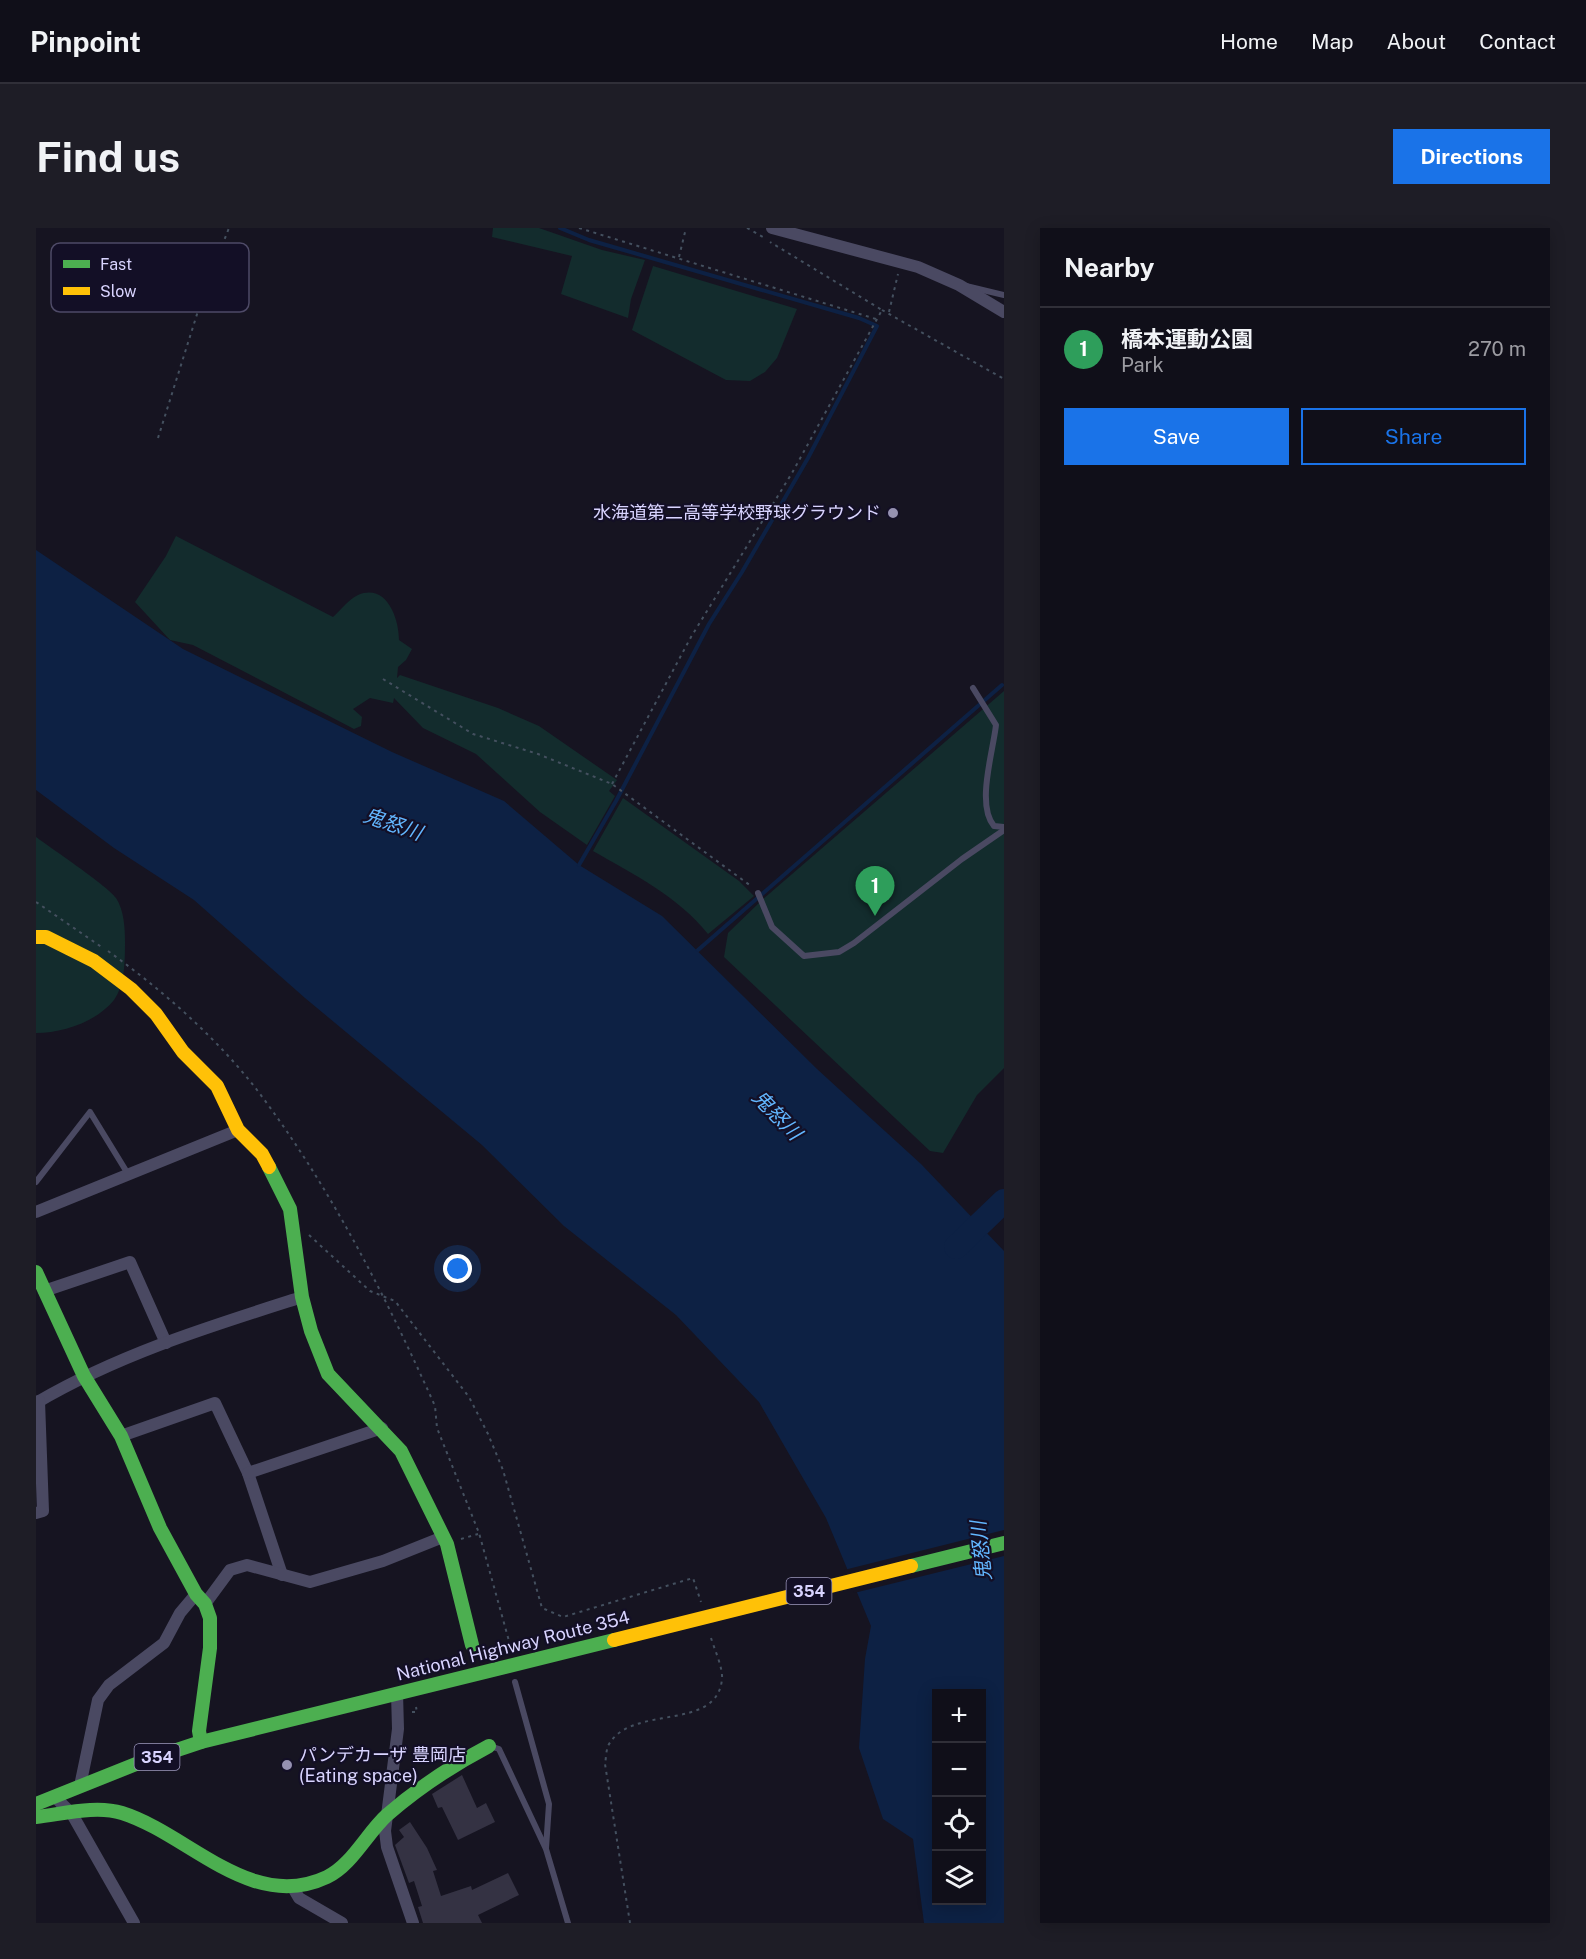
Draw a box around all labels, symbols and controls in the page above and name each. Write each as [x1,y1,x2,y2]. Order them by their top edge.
text: Pinpoint [30,25,141,58]
text: Home [1220,29,1278,54]
text: Map [1311,29,1354,54]
text: About [1387,29,1446,54]
text: Contact [1479,29,1556,54]
button: Directions [1393,129,1550,184]
text: Find us [36,132,180,181]
legend [51,243,249,312]
text: Nearby [1064,252,1154,283]
text: Fast [100,255,132,274]
text: Slow [100,282,137,301]
text: 橋本運動公園 [1121,326,1253,352]
text: 1 [1079,337,1088,361]
text: 270 m [1468,337,1526,361]
text: Park [1121,353,1164,377]
button: Save [1064,408,1289,465]
button: Share [1301,408,1526,465]
place label: 水海道第二高等学校野球グラウンド [593,502,881,523]
marker: 水海道第二高等学校野球グラウンド [886,506,900,520]
water label: 鬼怒川 [361,803,427,846]
pin: 1 [856,866,894,916]
water label: 鬼怒川 [748,1085,808,1146]
your location [443,1254,472,1283]
water label: 鬼怒川 [966,1518,996,1582]
road number: 354 [786,1578,832,1604]
street label: National Highway Route 354 [394,1606,632,1685]
map controls [932,1689,986,1905]
button: + [932,1689,986,1743]
button: − [932,1743,986,1797]
road number: 354 [134,1744,180,1770]
place label: パンデカーザ 豊岡店 (Eating space) [299,1744,466,1786]
marker: パンデカーザ 豊岡店 (Eating space) [280,1758,294,1772]
button: locate [932,1797,986,1851]
button: layers [932,1851,986,1905]

